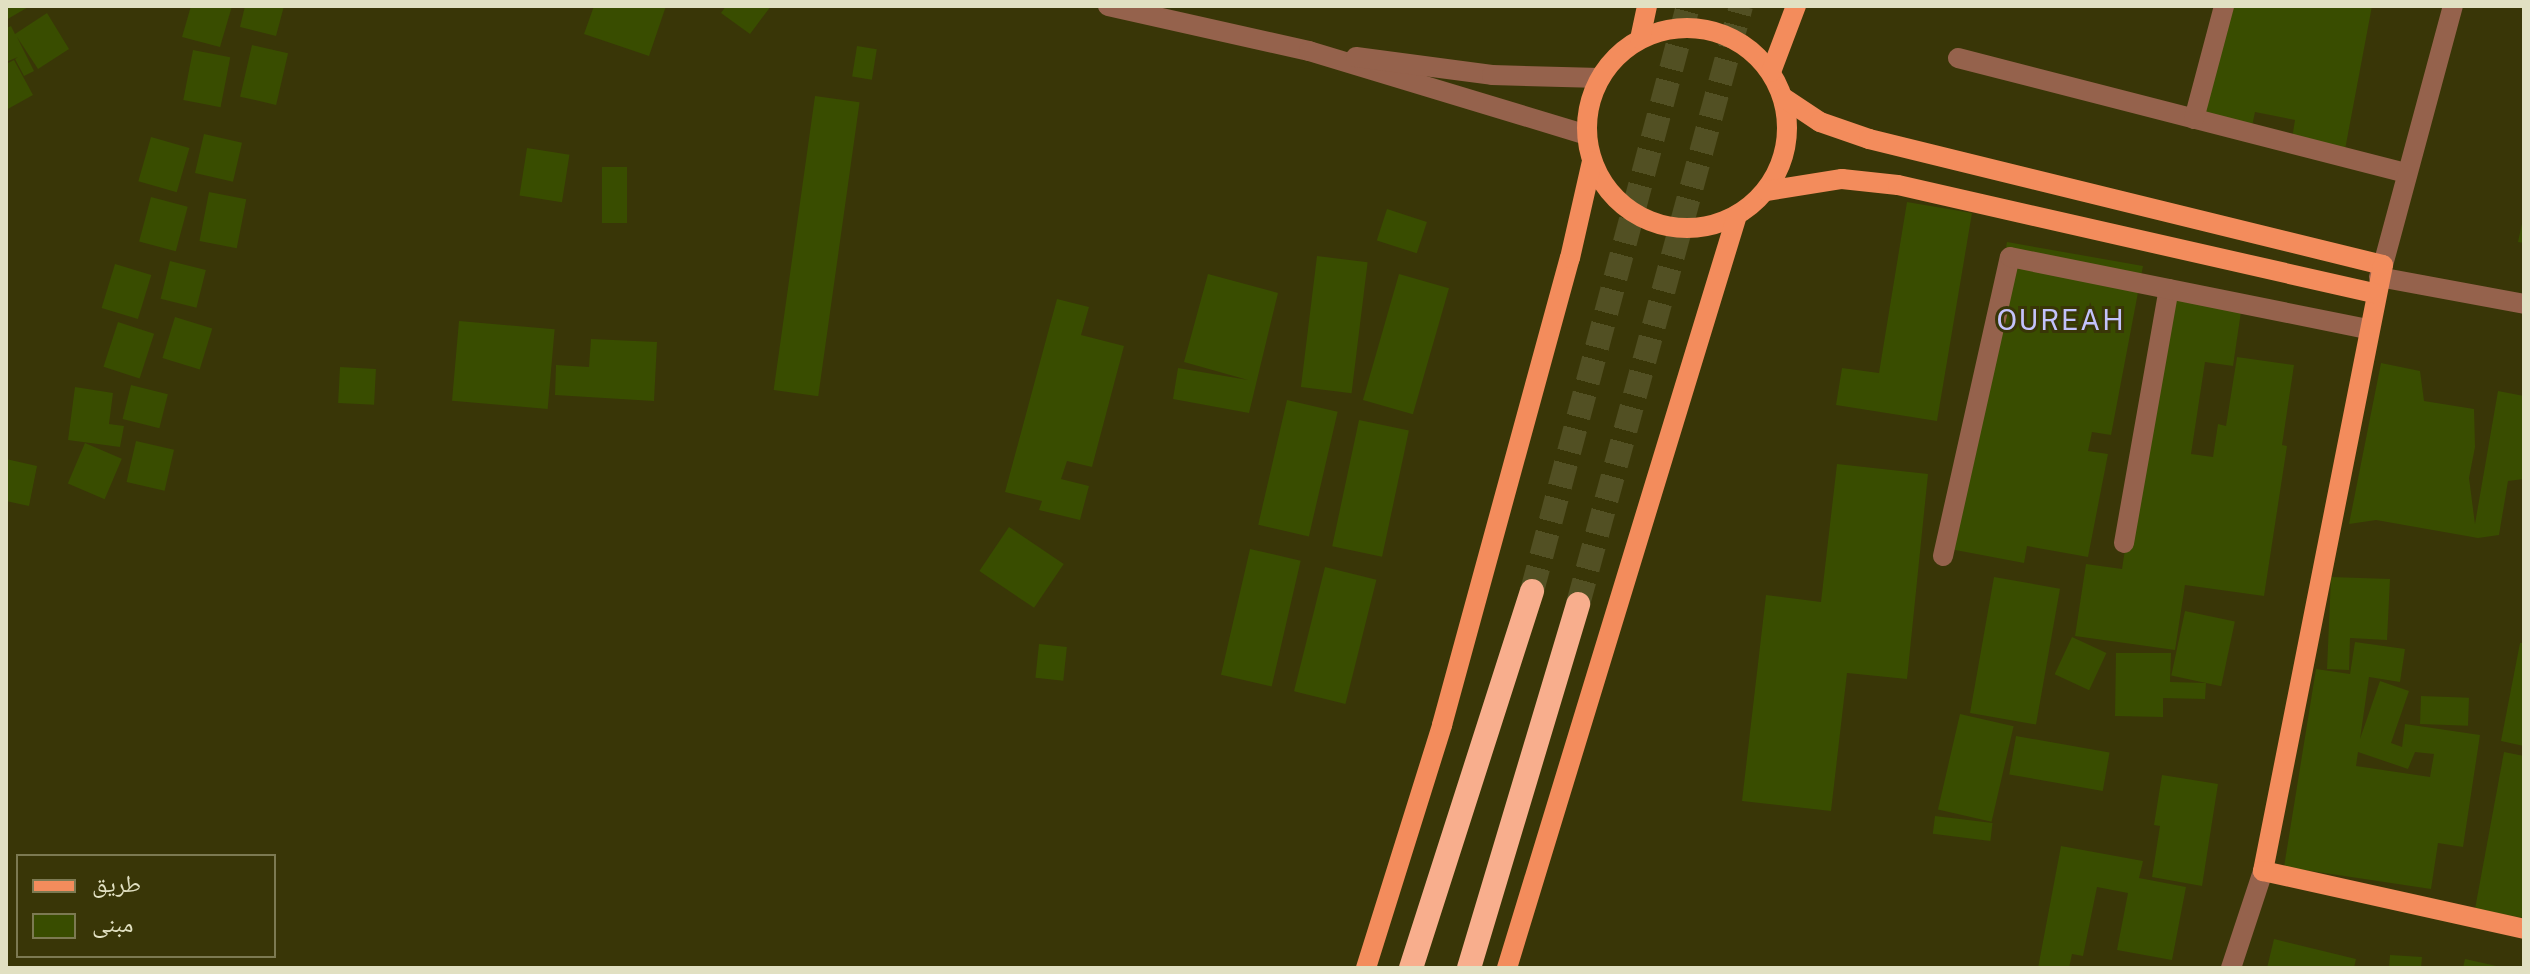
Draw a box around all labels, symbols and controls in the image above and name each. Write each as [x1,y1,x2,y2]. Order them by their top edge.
district label: OUREAH [1996,303,2126,337]
legend [16,854,276,958]
text: طريق [92,869,141,897]
text: مبنى [92,909,133,937]

